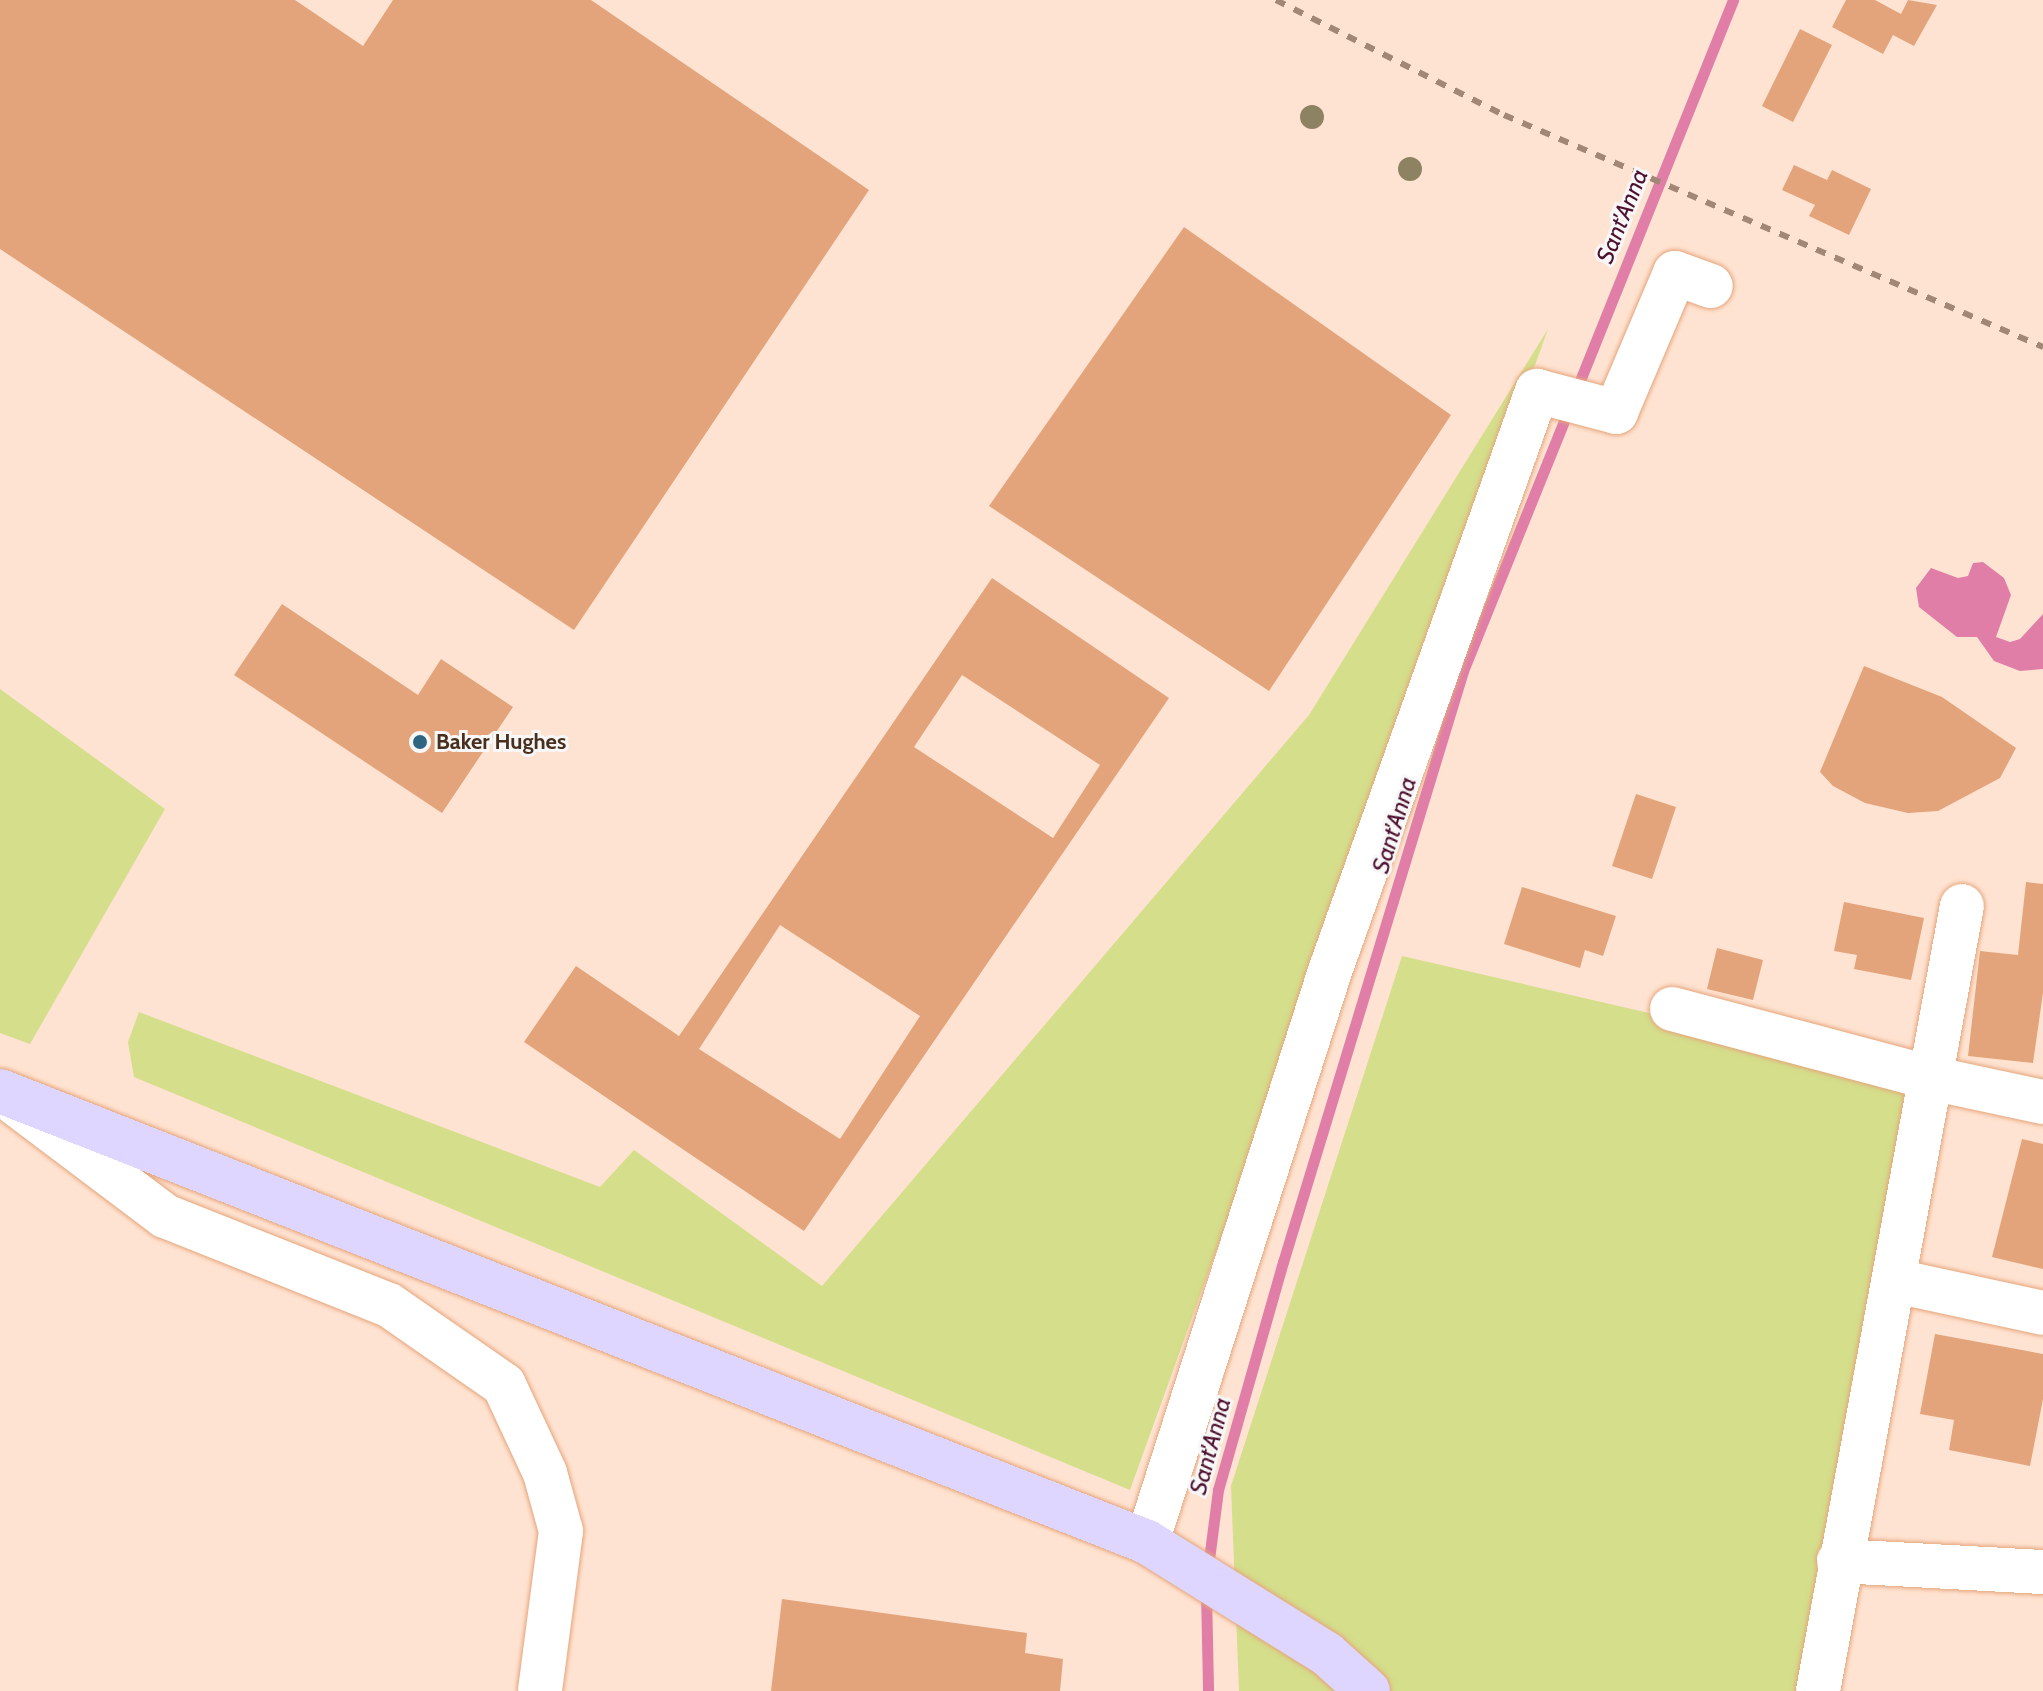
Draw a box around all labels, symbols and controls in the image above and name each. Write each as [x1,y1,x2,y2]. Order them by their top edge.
water label: Sant'Anna [1590,165,1654,267]
place label: Baker Hughes [436,729,566,755]
marker: Baker Hughes [411,733,429,751]
water label: Sant'Anna [1366,774,1422,876]
water label: Sant'Anna [1183,1395,1237,1497]

